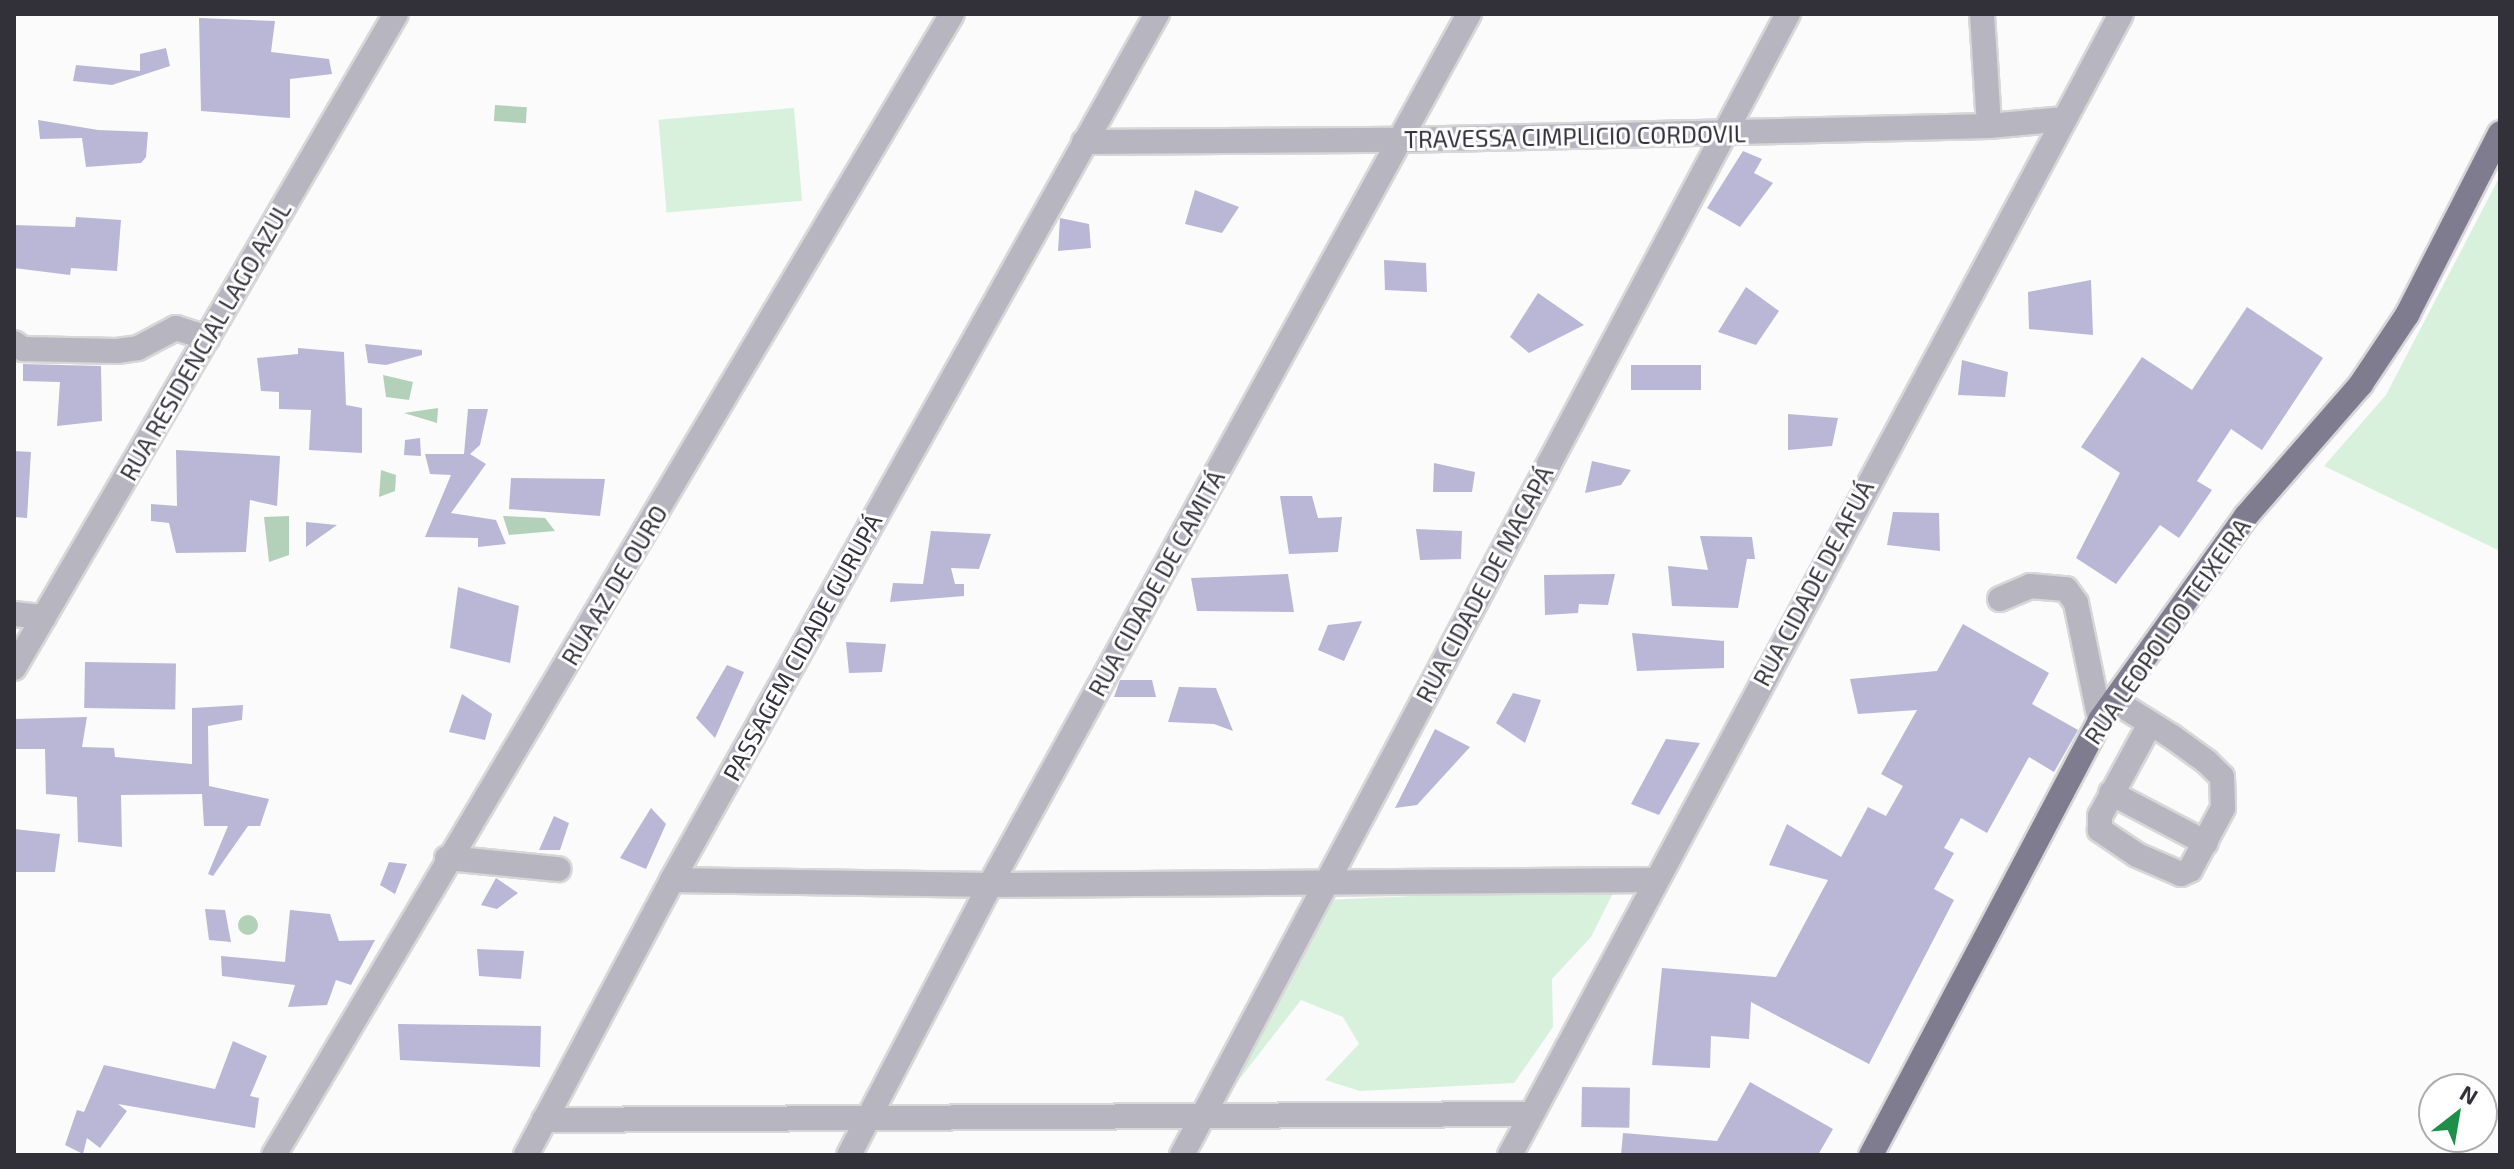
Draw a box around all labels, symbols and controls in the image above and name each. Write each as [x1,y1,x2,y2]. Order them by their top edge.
street label: TRAVESSA CIMPLICIO CORDOVIL [1403,119,1747,153]
street label: RUA RESIDENCIAL LAGO AZUL [113,196,297,486]
street label: RUA CIDADE DE MACAPÁ [1409,461,1559,707]
street label: RUA CIDADE DE CAMITÁ [1082,465,1230,701]
street label: RUA CIDADE DE AFUÁ [1746,475,1880,691]
street label: RUA AZ DE OURO [555,499,673,671]
street label: PASSAGEM CIDADE GURUPÁ [717,509,887,785]
street label: RUA LEOPOLDO TEIXEIRA [2078,512,2256,750]
north arrow [2418,1073,2498,1153]
text: N [2456,1079,2483,1109]

